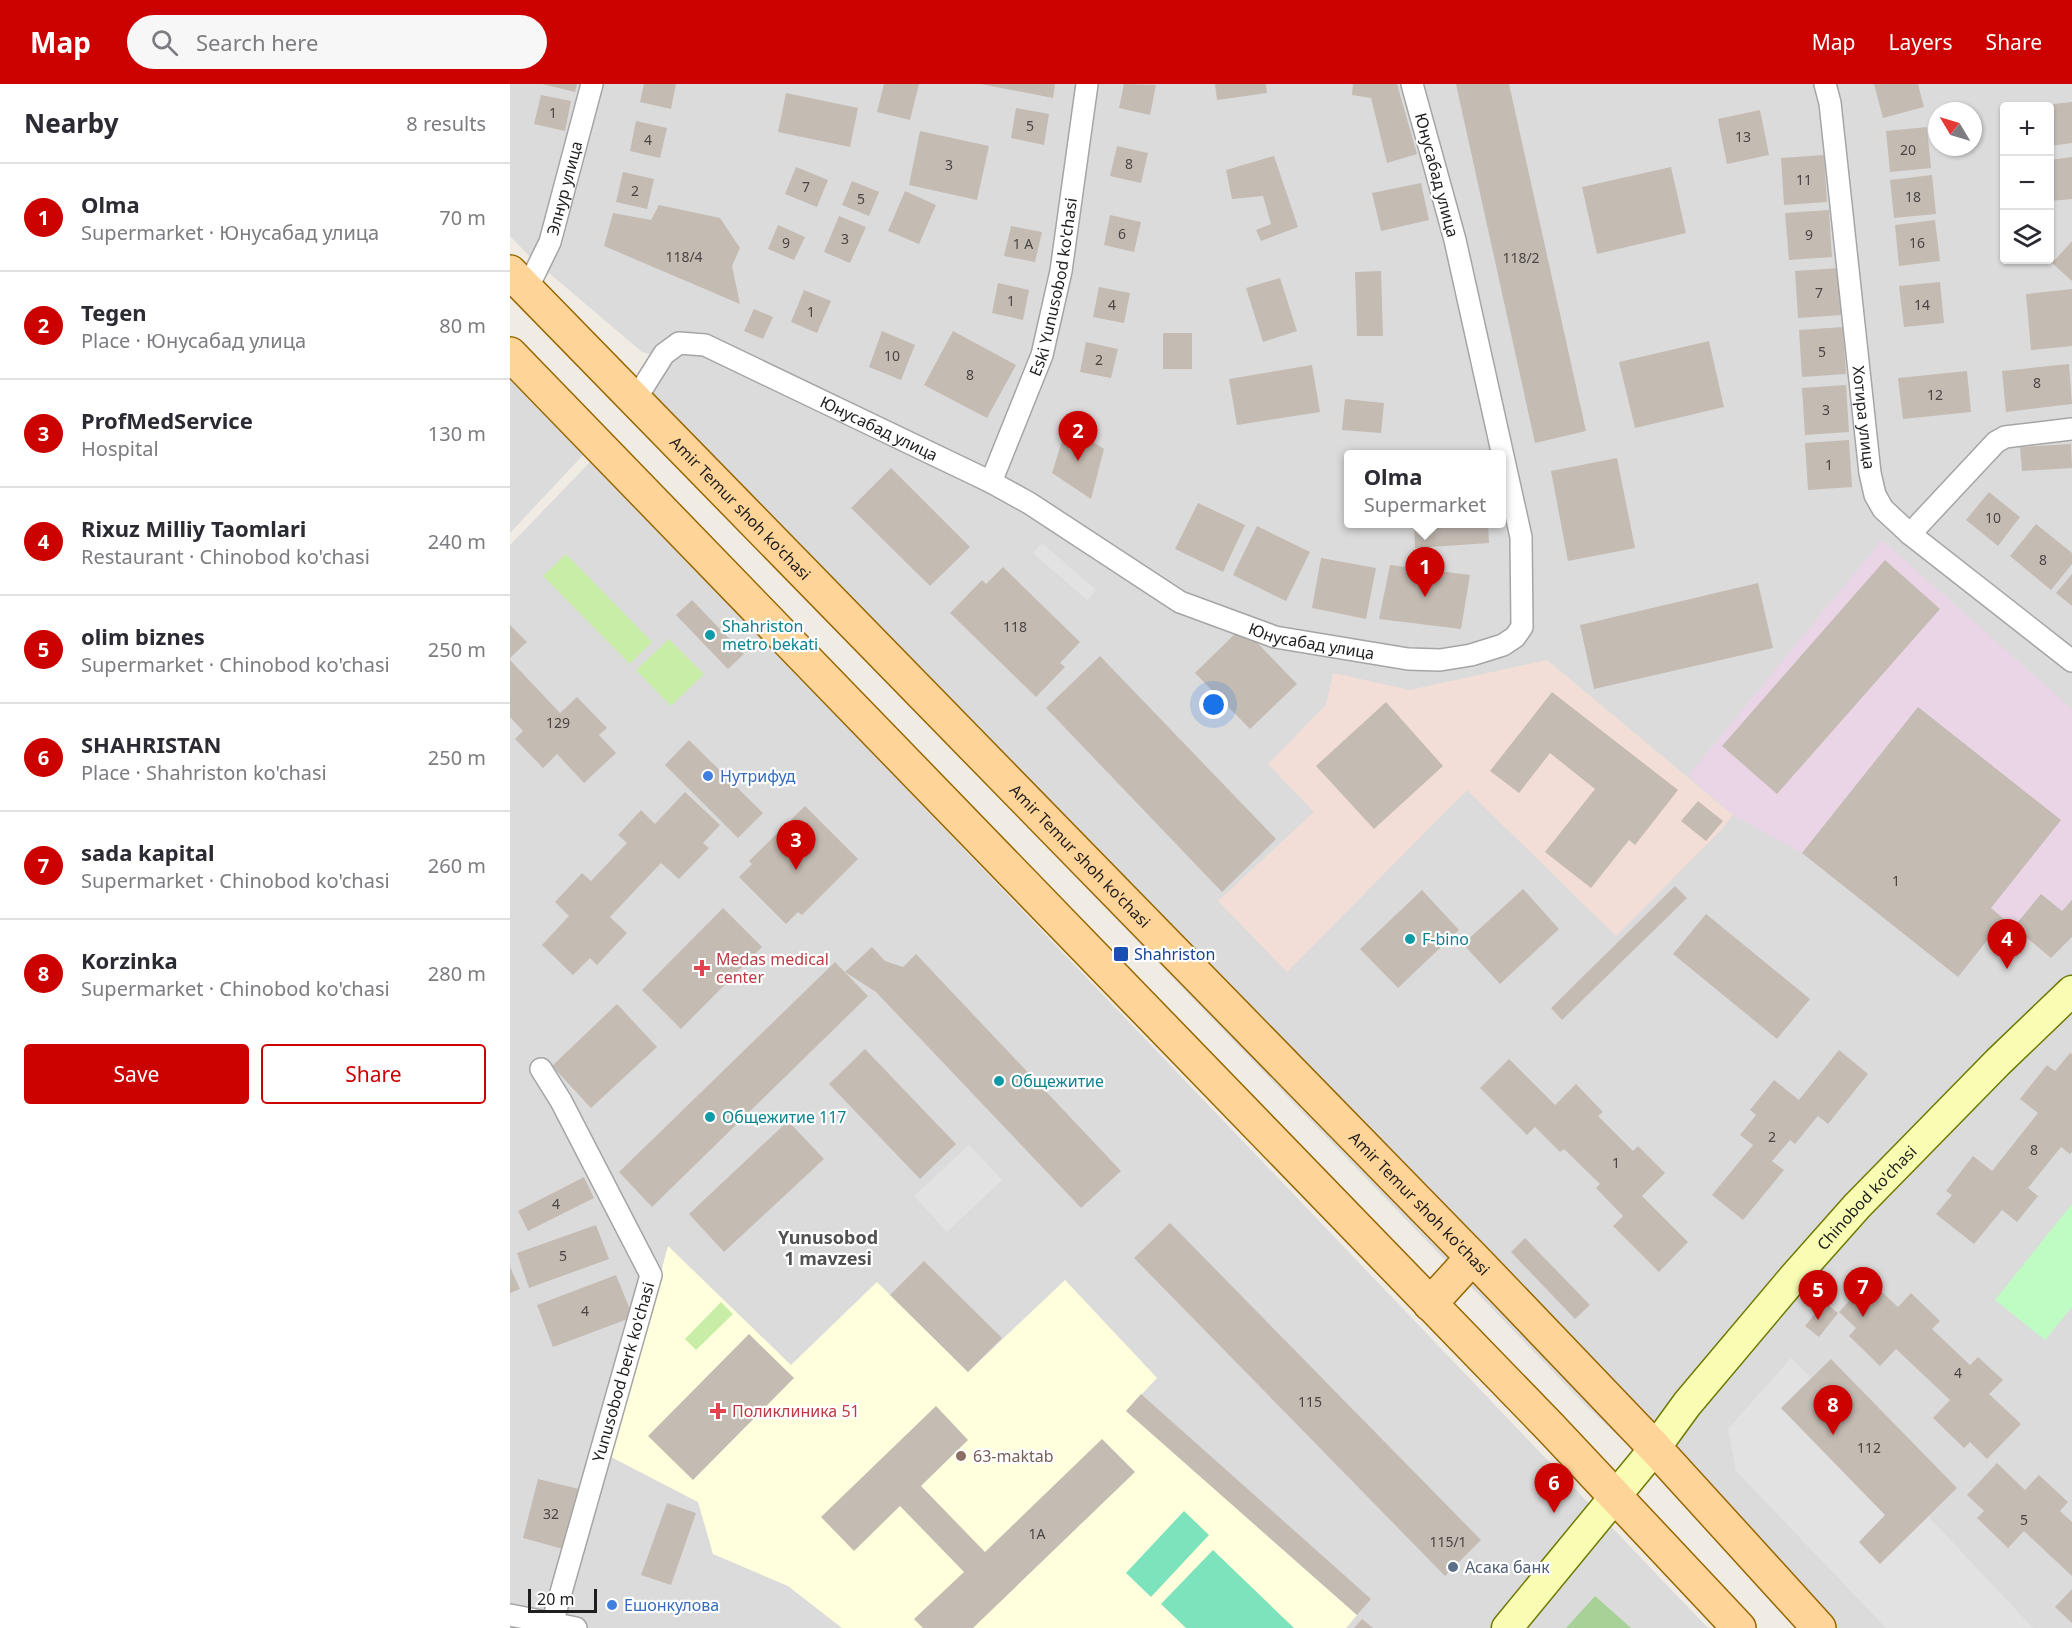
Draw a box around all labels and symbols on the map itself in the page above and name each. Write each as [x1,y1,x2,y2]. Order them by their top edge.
north arrow [1928,102,1982,156]
house number: 1 [549,103,557,122]
street label: Юнусабад улица [1410,110,1464,240]
house number: 5 [1026,116,1034,135]
house number: 13 [1735,127,1751,146]
house number: 4 [644,130,652,149]
street label: Элнур улица [541,139,587,238]
house number: 20 [1900,140,1916,159]
house number: 8 [1125,154,1133,173]
house number: 3 [945,155,953,174]
house number: 11 [1796,170,1812,189]
house number: 7 [802,177,810,196]
house number: 2 [631,181,639,200]
house number: 18 [1905,187,1921,206]
house number: 5 [857,189,865,208]
street label: Eski Yunusobod ko'chasi [1024,196,1082,379]
house number: 6 [1118,224,1126,243]
house number: 9 [1805,225,1813,244]
house number: 3 [841,229,849,248]
house number: 9 [782,233,790,252]
house number: 16 [1909,233,1925,252]
house number: 1 A [1013,234,1033,253]
house number: 118/4 [665,247,703,266]
house number: 118/2 [1502,248,1540,267]
house number: 7 [1815,283,1823,302]
house number: 1 [1007,291,1015,310]
house number: 4 [1108,295,1116,314]
house number: 14 [1914,295,1930,314]
house number: 1 [807,302,815,321]
house number: 5 [1818,342,1826,361]
house number: 10 [884,346,900,365]
house number: 2 [1095,350,1103,369]
house number: 8 [966,365,974,384]
street label: Хотира улица [1847,365,1881,470]
house number: 8 [2033,373,2041,392]
house number: 12 [1927,385,1943,404]
street label: Юнусабад улица [817,391,942,466]
house number: 3 [1822,400,1830,419]
pin: 2 [1058,412,1098,461]
street label: Amir Temur shoh ko'chasi [665,431,816,585]
house number: 1 [1825,455,1833,474]
house number: 10 [1985,508,2001,527]
pin: 1 [1406,548,1444,597]
house number: 8 [2039,550,2047,569]
place label: Shahriston metro bekati [722,615,818,655]
house number: 118 [1003,617,1027,636]
street label: Юнусабад улица [1245,617,1376,664]
marker: Shahriston metro bekati [703,628,717,642]
your location [1199,690,1228,719]
house number: 129 [546,713,570,732]
place label: Нутрифуд [720,765,796,787]
marker: Нутрифуд [701,769,715,783]
street label: Amir Temur shoh ko'chasi [1005,779,1155,932]
pin: 3 [776,820,816,870]
house number: 1 [1892,871,1900,890]
pin: 4 [1988,920,2026,969]
place label: F-bino [1422,928,1469,950]
marker: F-bino [1403,932,1417,946]
place label: Shahriston [1134,943,1215,965]
marker: Shahriston [1112,945,1130,963]
place label: Medas medical center [716,948,829,988]
marker: Medas medical center [693,959,711,977]
place label: Общежитие [1011,1070,1104,1092]
marker: Общежитие [992,1074,1006,1088]
place label: Общежитие 117 [722,1106,846,1128]
marker: Общежитие 117 [703,1110,717,1124]
street label: Amir Temur shoh ko'chasi [1344,1127,1495,1280]
house number: 2 [1768,1127,1776,1146]
house number: 8 [2030,1140,2038,1159]
street label: Chinobod ko'chasi [1812,1141,1921,1255]
house number: 1 [1612,1153,1620,1172]
house number: 4 [552,1194,560,1213]
district label: Yunusobod 1 mavzesi [778,1225,878,1270]
house number: 5 [559,1246,567,1265]
pin: 7 [1844,1268,1882,1317]
pin: 5 [1798,1270,1838,1320]
street label: Yunusobod berk ko'chasi [587,1279,659,1465]
house number: 4 [581,1301,589,1320]
house number: 4 [1954,1363,1962,1382]
pin: 8 [1814,1386,1852,1435]
house number: 115 [1298,1392,1322,1411]
place label: Поликлиника 51 [732,1400,860,1422]
marker: Поликлиника 51 [709,1402,727,1420]
house number: 112 [1857,1438,1881,1457]
place label: 63-maktab [973,1445,1054,1467]
marker: 63-maktab [954,1449,968,1463]
pin: 6 [1534,1464,1574,1513]
house number: 32 [543,1504,559,1523]
house number: 5 [2020,1510,2028,1529]
house number: 1A [1029,1524,1046,1543]
house number: 115/1 [1429,1532,1467,1551]
place label: Асака банк [1465,1556,1550,1578]
marker: Асака банк [1446,1560,1460,1574]
scale bar [528,1586,597,1614]
place label: Ешонкулова [624,1594,719,1616]
marker: Ешонкулова [605,1598,619,1612]

